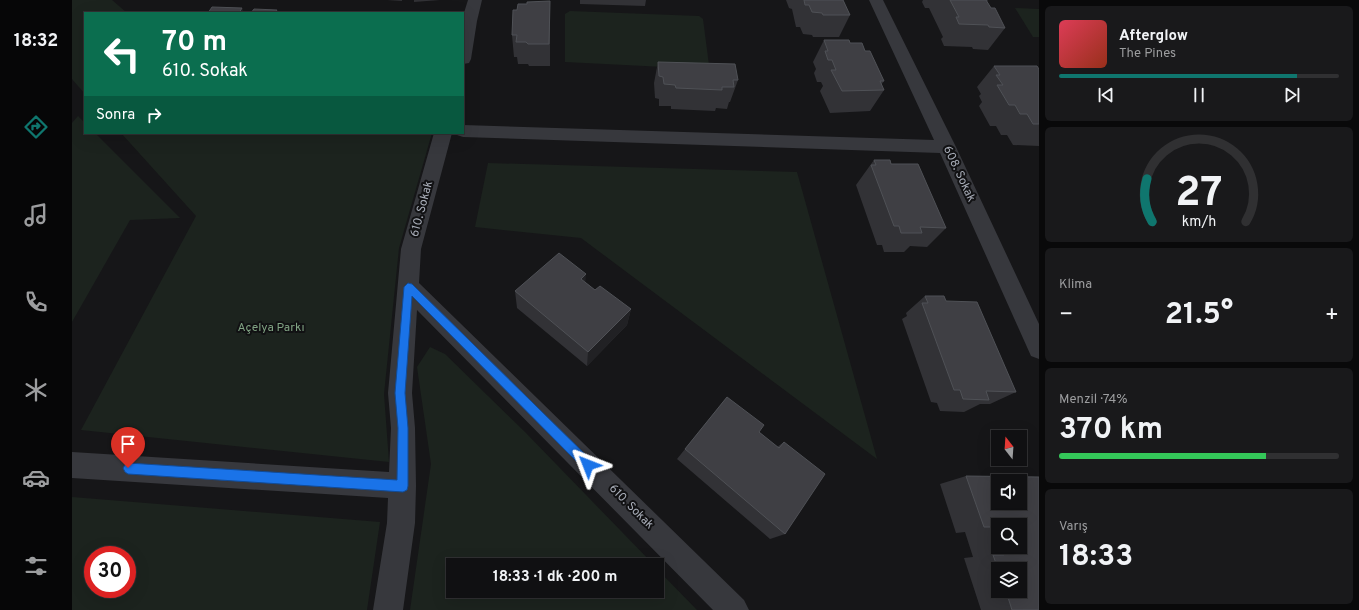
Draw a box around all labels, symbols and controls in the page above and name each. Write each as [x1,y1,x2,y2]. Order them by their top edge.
text: 70 m [162,25,227,61]
text: Afterglow [1119,27,1188,46]
icon: left [96,28,148,80]
text: 18:32 [14,30,58,53]
text: The Pines [1119,46,1176,62]
text: 610. Sokak [162,60,248,83]
icon: previous [1095,84,1117,106]
icon: pause [1188,84,1210,106]
icon: next [1281,84,1303,106]
icon: right [143,104,165,126]
text: Sonra [96,106,135,125]
icon: directions [22,113,50,141]
street label: 608. Sokak [939,143,979,205]
text: 27 [1175,168,1223,221]
street label: 610. Sokak [407,179,437,239]
icon: music [22,201,50,229]
text: km/h [1182,213,1216,231]
text: Klima [1059,277,1092,293]
icon: phone [22,288,50,316]
text: 21.5° [1165,297,1233,334]
text: − [1059,302,1073,329]
text: + [1325,302,1339,329]
park label: Açelya Parkı [238,320,304,336]
icon: climate [22,376,50,404]
text: Menzil · 74% [1059,392,1128,408]
text: 370 km [1059,412,1163,449]
pin [111,427,145,468]
north arrow [991,430,1027,466]
map controls [991,430,1027,598]
icon: arrive [117,433,139,455]
position arrow [567,444,609,486]
icon: car [22,464,50,492]
button: sound [991,474,1027,510]
street label: 610. Sokak [605,481,657,533]
button: search [991,518,1027,554]
text: Varış [1059,519,1088,535]
text: 18:33 [1059,539,1133,576]
speed limit sign: 30 [84,546,136,598]
icon: filters [22,552,50,580]
button: layers [991,562,1027,598]
text: 18:33 · 1 dk · 200 m [493,568,617,587]

